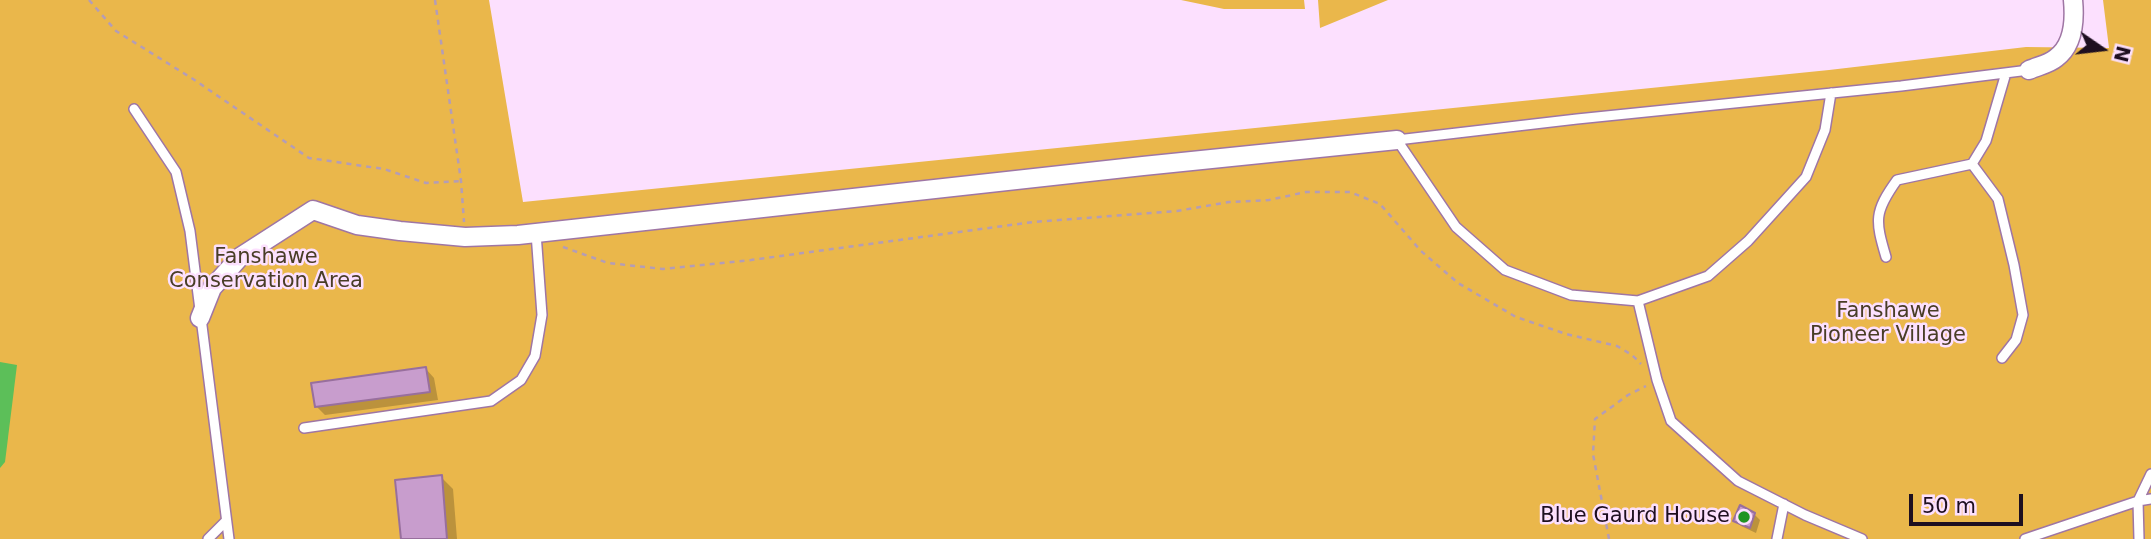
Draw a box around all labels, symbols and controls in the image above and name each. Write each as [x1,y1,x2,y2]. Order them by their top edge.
north arrow [2067,14,2137,84]
text: N [2110,44,2135,64]
park label: Fanshawe Conservation Area [169,245,363,295]
park label: Fanshawe Pioneer Village [1810,299,1966,349]
scale bar [1913,480,2027,524]
text: 50 m [1922,494,1976,518]
place label: Blue Gaurd House [1540,504,1730,530]
marker: Blue Gaurd House [1736,509,1752,525]

